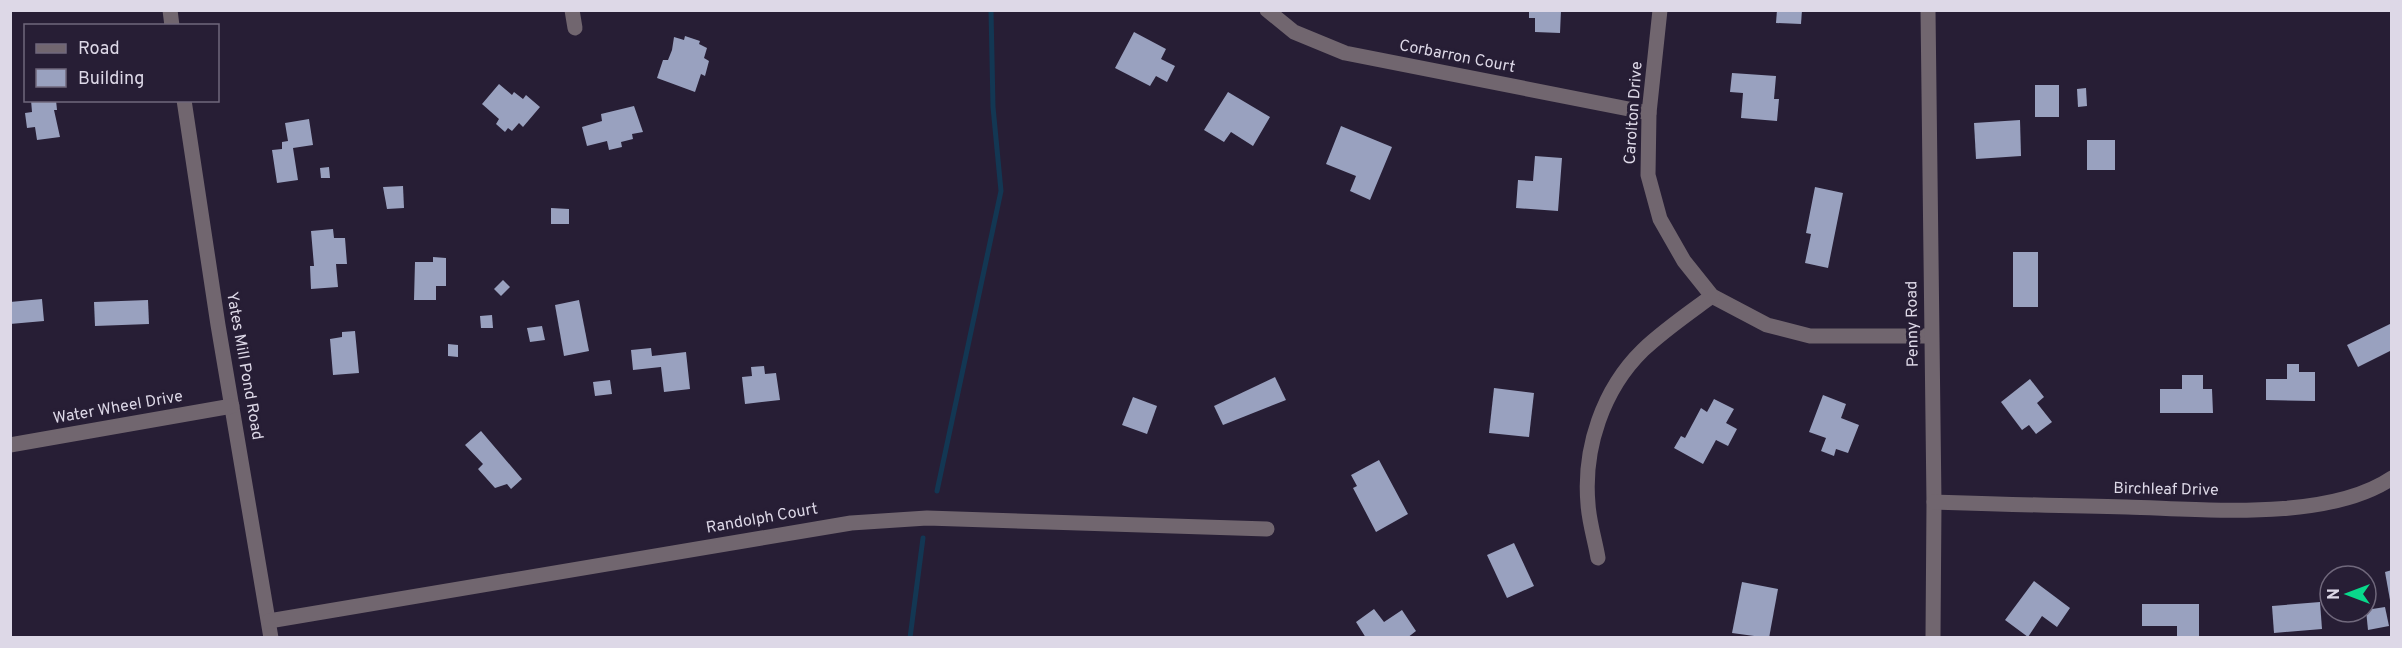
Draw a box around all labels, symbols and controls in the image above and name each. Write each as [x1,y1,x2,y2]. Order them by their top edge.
legend [24,24,219,102]
street label: Corbarron Court [1397,36,1517,78]
text: Road [78,38,120,61]
street label: Carolton Drive [1620,61,1648,165]
text: Building [78,68,144,91]
street label: Penny Road [1902,281,1924,367]
street label: Yates Mill Pond Road [221,290,267,442]
street label: Water Wheel Drive [51,387,185,429]
street label: Birchleaf Drive [2113,479,2219,501]
street label: Randolph Court [704,499,820,539]
north arrow [2318,564,2378,624]
text: N [2325,588,2345,600]

